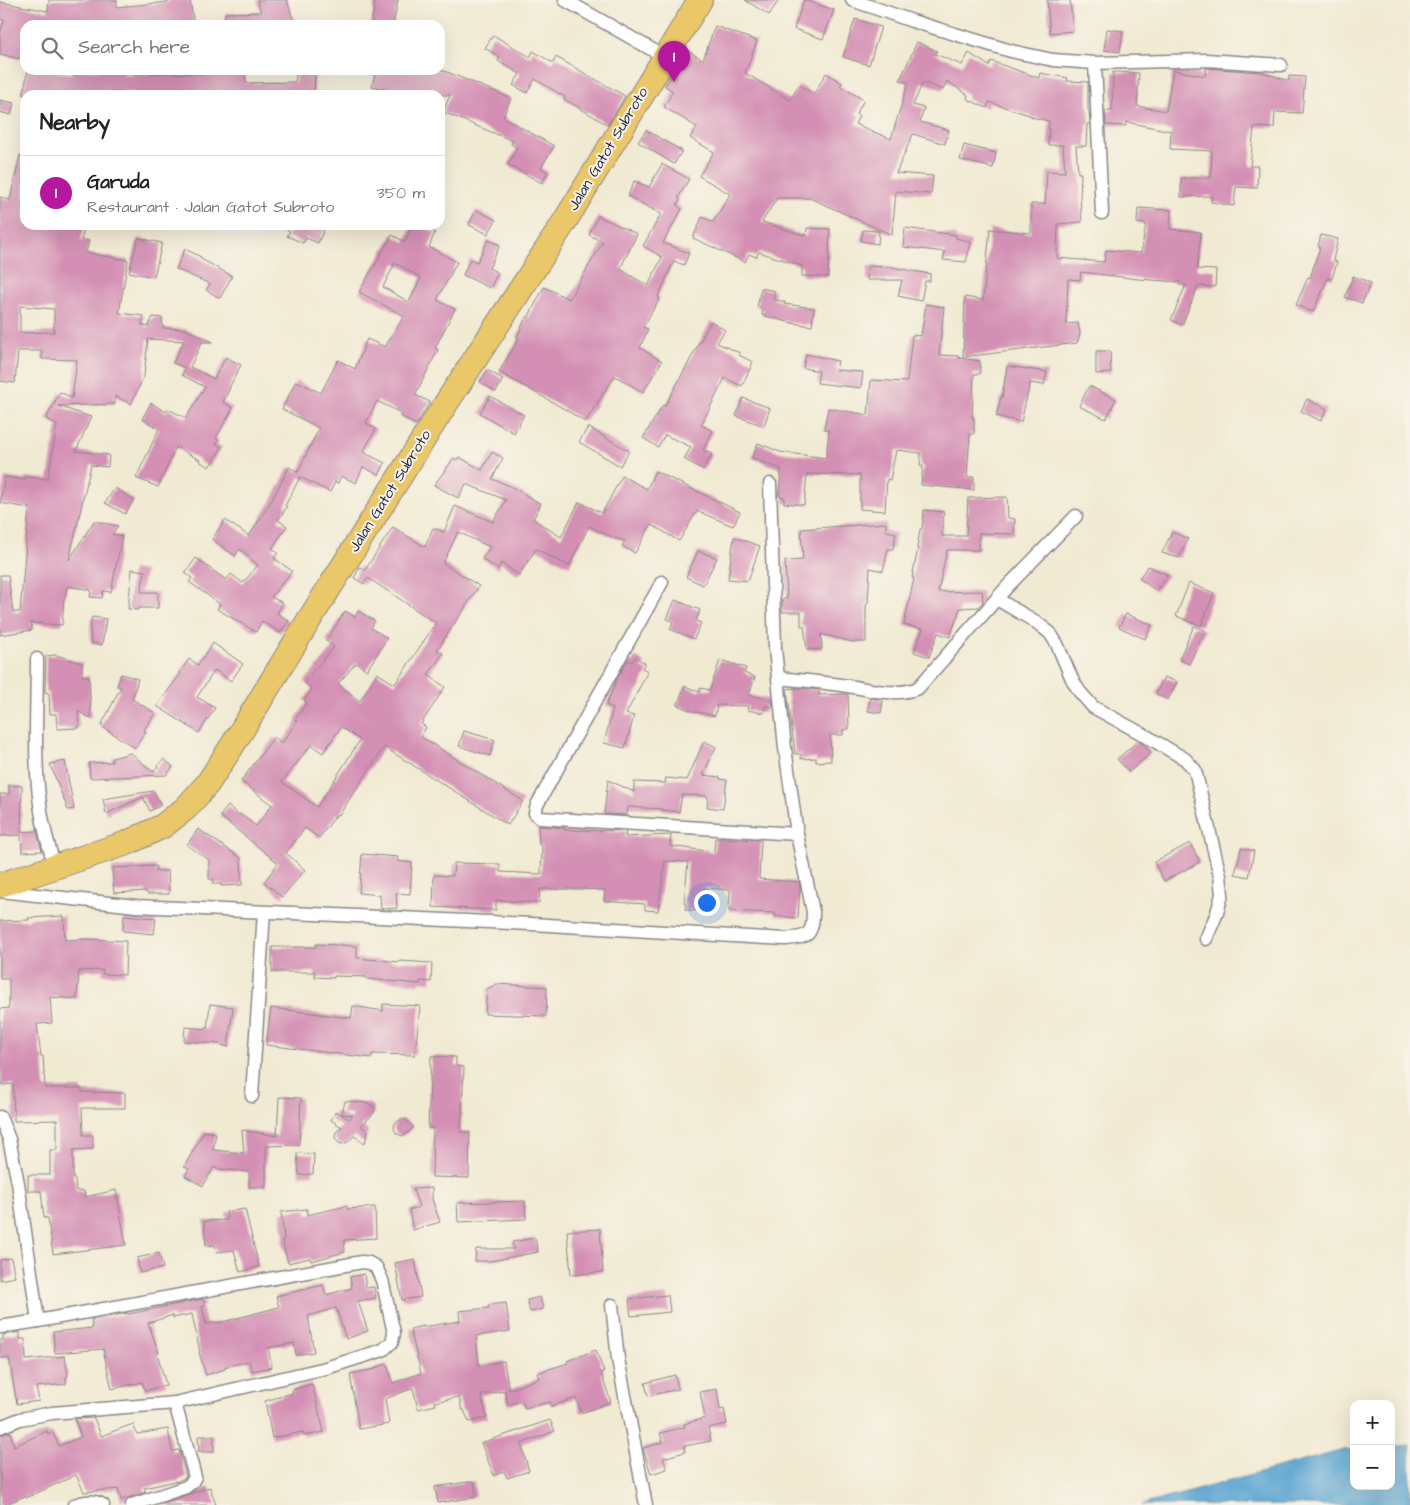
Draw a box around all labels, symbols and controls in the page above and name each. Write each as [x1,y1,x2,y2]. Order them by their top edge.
search box [20,20,445,75]
icon: search [38,34,66,62]
text: Search here [78,34,190,61]
pin: 1 [658,41,690,82]
street label: Jalan Gatot Subroto [563,83,653,215]
text: Nearby [40,108,110,137]
text: Garuda [87,169,149,196]
text: 1 [55,182,57,204]
text: 350 m [377,182,425,204]
text: Restaurant · Jalan Gatot Subroto [87,196,334,218]
street label: Jalan Gatot Subroto [344,425,436,556]
your location [694,890,720,916]
map controls [1350,1400,1395,1490]
button: + [1350,1400,1395,1445]
button: − [1350,1445,1395,1490]

